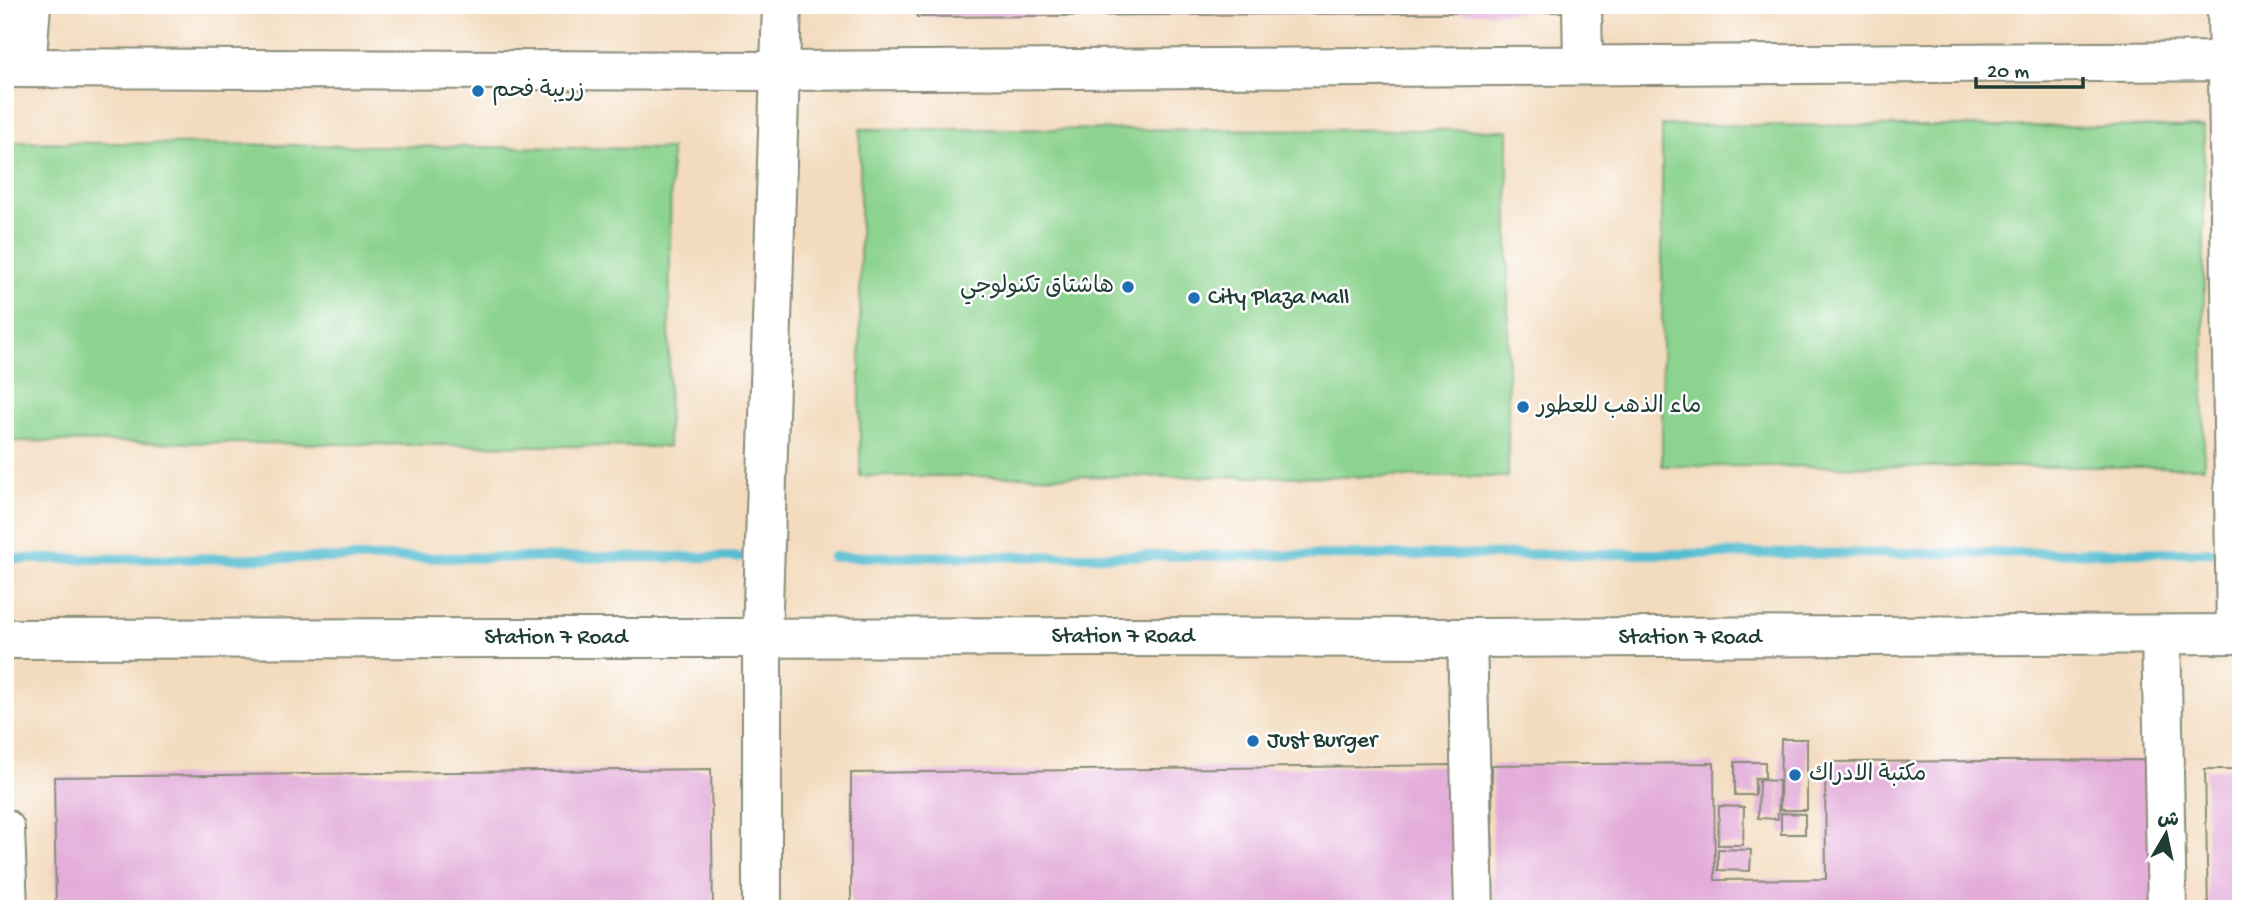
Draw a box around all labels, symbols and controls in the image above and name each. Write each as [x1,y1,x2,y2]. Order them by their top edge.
scale bar [1976,46,2083,90]
text: 20 m [1987,61,2029,86]
place label: زريبة فحم [492,78,585,106]
marker: زريبة فحم [470,83,486,99]
place label: هاشتاق تكنولوجي [960,274,1114,305]
marker: هاشتاق تكنولوجي [1120,279,1136,295]
place label: City Plaza Mall [1208,285,1349,312]
marker: City Plaza Mall [1186,290,1202,306]
place label: ماء الذهب للعطور [1535,394,1701,421]
marker: ماء الذهب للعطور [1515,399,1531,415]
street label: Station 7 Road [1051,624,1196,651]
street label: Station 7 Road [484,625,629,652]
street label: Station 7 Road [1618,625,1763,652]
place label: Just Burger [1267,728,1379,755]
marker: Just Burger [1245,733,1261,749]
place label: مكتبة الادراك [1809,762,1926,789]
marker: مكتبة الادراك [1787,767,1803,783]
north arrow [2130,799,2200,869]
text: ش [2156,808,2180,834]

